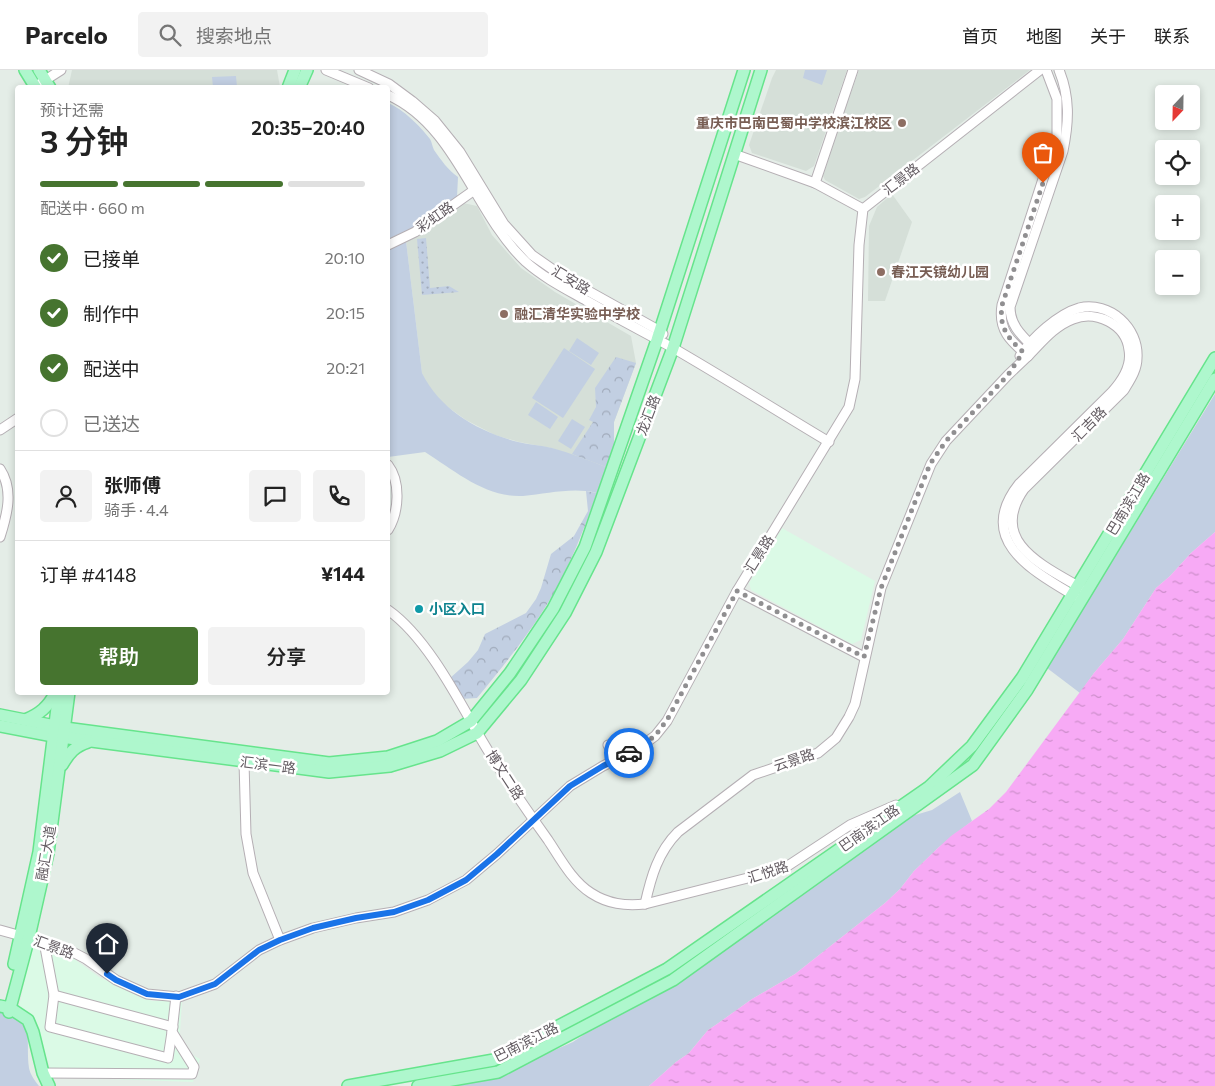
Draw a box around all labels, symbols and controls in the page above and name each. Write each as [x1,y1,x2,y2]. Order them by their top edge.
search box [138,12,488,57]
text: Parcelo [25,20,108,49]
icon: search [156,21,184,49]
text: 搜索地点 [196,24,272,47]
text: 首页 [962,25,998,47]
text: 地图 [1026,25,1062,47]
text: 关于 [1090,25,1126,47]
text: 联系 [1154,25,1190,47]
north arrow [1155,85,1200,130]
map controls [1155,85,1200,295]
text: 预计还需 [40,100,104,119]
place label: 重庆市巴南巴蜀中学校滨江校区 [696,114,892,131]
text: 20:35–20:40 [251,116,365,139]
marker: 重庆市巴南巴蜀中学校滨江校区 [896,117,908,129]
text: 3 分钟 [40,120,129,160]
pin [1022,132,1064,183]
icon: bag [1029,139,1057,167]
button: locate [1155,140,1200,185]
street label: 汇景路 [879,159,922,198]
button: + [1155,195,1200,240]
text: 配送中 · 660 m [40,198,145,217]
street label: 彩虹路 [413,198,457,236]
icon: check [40,244,68,272]
text: 已接单 [83,247,140,270]
text: 20:10 [325,248,365,267]
button: − [1155,250,1200,295]
street label: 汇安路 [549,261,594,298]
place label: 春江天镜幼儿园 [891,263,989,280]
marker: 春江天镜幼儿园 [875,266,887,278]
icon: check [40,299,68,327]
text: 制作中 [83,302,140,325]
text: 20:15 [326,303,365,322]
place label: 融汇清华实验中学校 [514,305,640,322]
marker: 融汇清华实验中学校 [498,308,510,320]
icon: check [40,354,68,382]
text: 配送中 [83,357,140,380]
text: 20:21 [326,358,365,377]
street label: 龙汇路 [632,392,663,437]
street label: 汇吉路 [1068,403,1110,445]
text: 已送达 [83,412,140,435]
street label: 巴南滨江路 [1102,469,1153,538]
button: person [40,470,92,522]
button: chat [249,470,301,522]
button: phone [313,470,365,522]
text: 张师傅 [104,473,161,496]
text: 骑手 · 4.4 [104,500,169,519]
street label: 汇景路 [740,531,777,576]
text: ¥144 [321,562,365,585]
text: 订单 #4148 [40,563,137,586]
place label: 小区入口 [429,600,485,617]
marker: 小区入口 [413,603,425,615]
button: 帮助 [40,627,198,685]
button: 分享 [208,627,365,685]
courier [604,728,654,778]
icon: car [615,739,643,767]
street label: 云景路 [771,745,816,774]
street label: 博文二路 [483,747,528,803]
street label: 汇滨一路 [239,753,297,776]
street label: 巴南滨江路 [835,801,902,855]
street label: 融汇大道 [32,824,59,882]
street label: 汇悦路 [745,857,790,886]
pin [86,923,128,974]
icon: home [93,930,121,958]
street label: 汇景路 [32,931,77,962]
street label: 巴南滨江路 [491,1018,561,1065]

